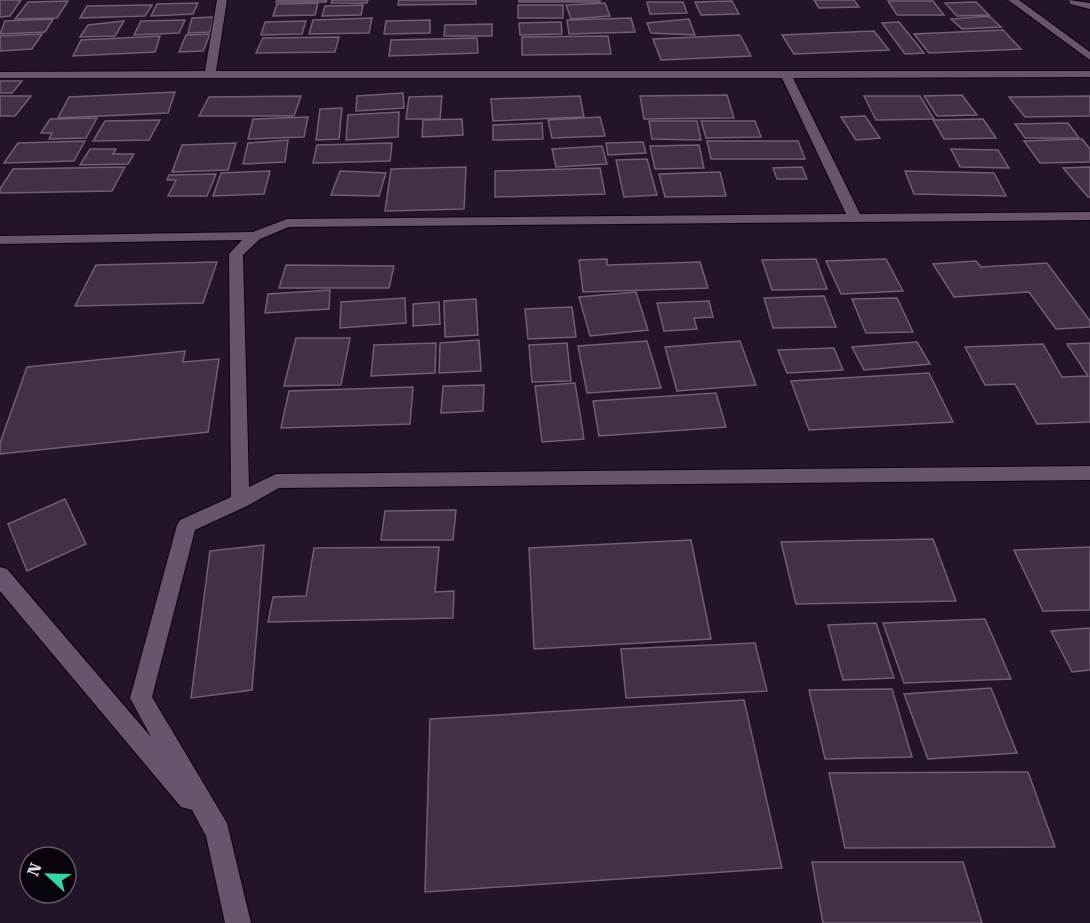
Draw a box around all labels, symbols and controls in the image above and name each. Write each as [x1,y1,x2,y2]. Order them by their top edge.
north arrow [18,845,78,905]
text: N [23,860,46,879]

